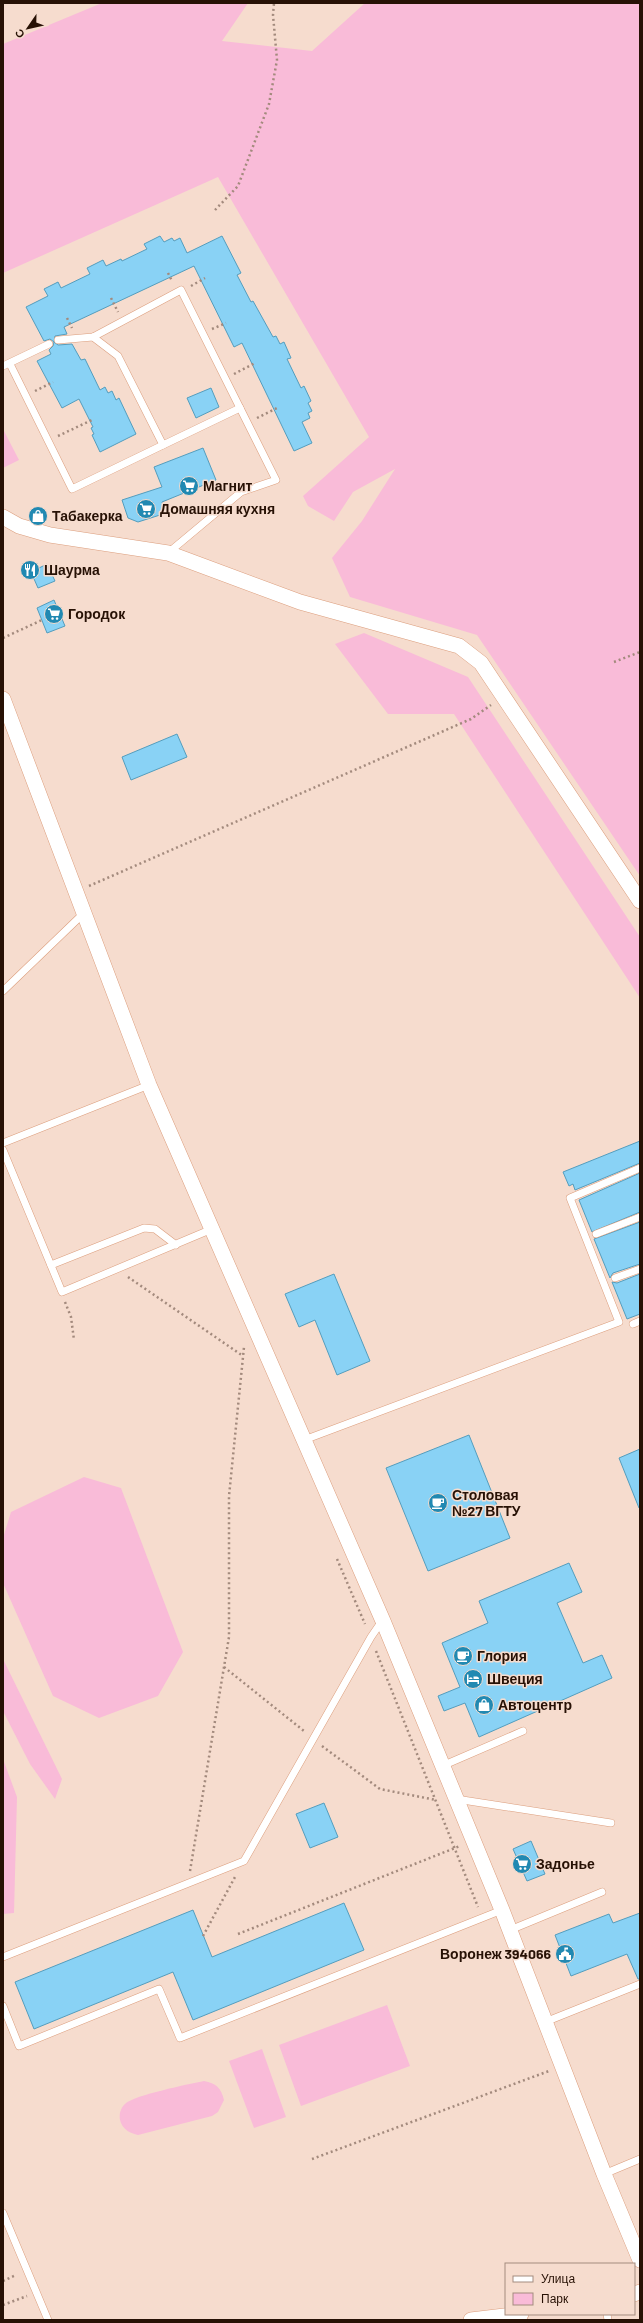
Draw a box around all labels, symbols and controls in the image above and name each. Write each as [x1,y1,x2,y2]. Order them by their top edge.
north arrow [8,8,48,48]
text: С [12,27,27,41]
supermarket icon: Магнит [178,475,200,497]
place label: Магнит [203,477,253,494]
supermarket icon: Домашняя кухня [135,498,157,520]
place label: Домашняя кухня [160,500,275,517]
shop icon: Табакерка [27,505,49,527]
place label: Табакерка [52,507,123,524]
restaurant icon: Шаурма [19,559,41,581]
place label: Шаурма [44,561,100,578]
supermarket icon: Городок [43,603,65,625]
place label: Городок [68,605,126,622]
place label: Столовая №27 ВГТУ [452,1486,521,1519]
cafe icon: Столовая №27 ВГТУ [427,1492,449,1514]
cafe icon: Глория [452,1645,474,1667]
place label: Глория [477,1647,527,1664]
hotel icon: Швеция [462,1668,484,1690]
place label: Швеция [487,1670,543,1687]
shop icon: Автоцентр [473,1694,495,1716]
place label: Автоцентр [498,1696,572,1713]
supermarket icon: Задонье [511,1853,533,1875]
place label: Задонье [536,1855,595,1872]
public building icon: Воронеж 394066 [554,1943,576,1965]
place label: Воронеж 394066 [440,1945,551,1962]
legend [505,2263,635,2315]
text: Улица [541,2271,575,2286]
text: Парк [541,2291,569,2306]

